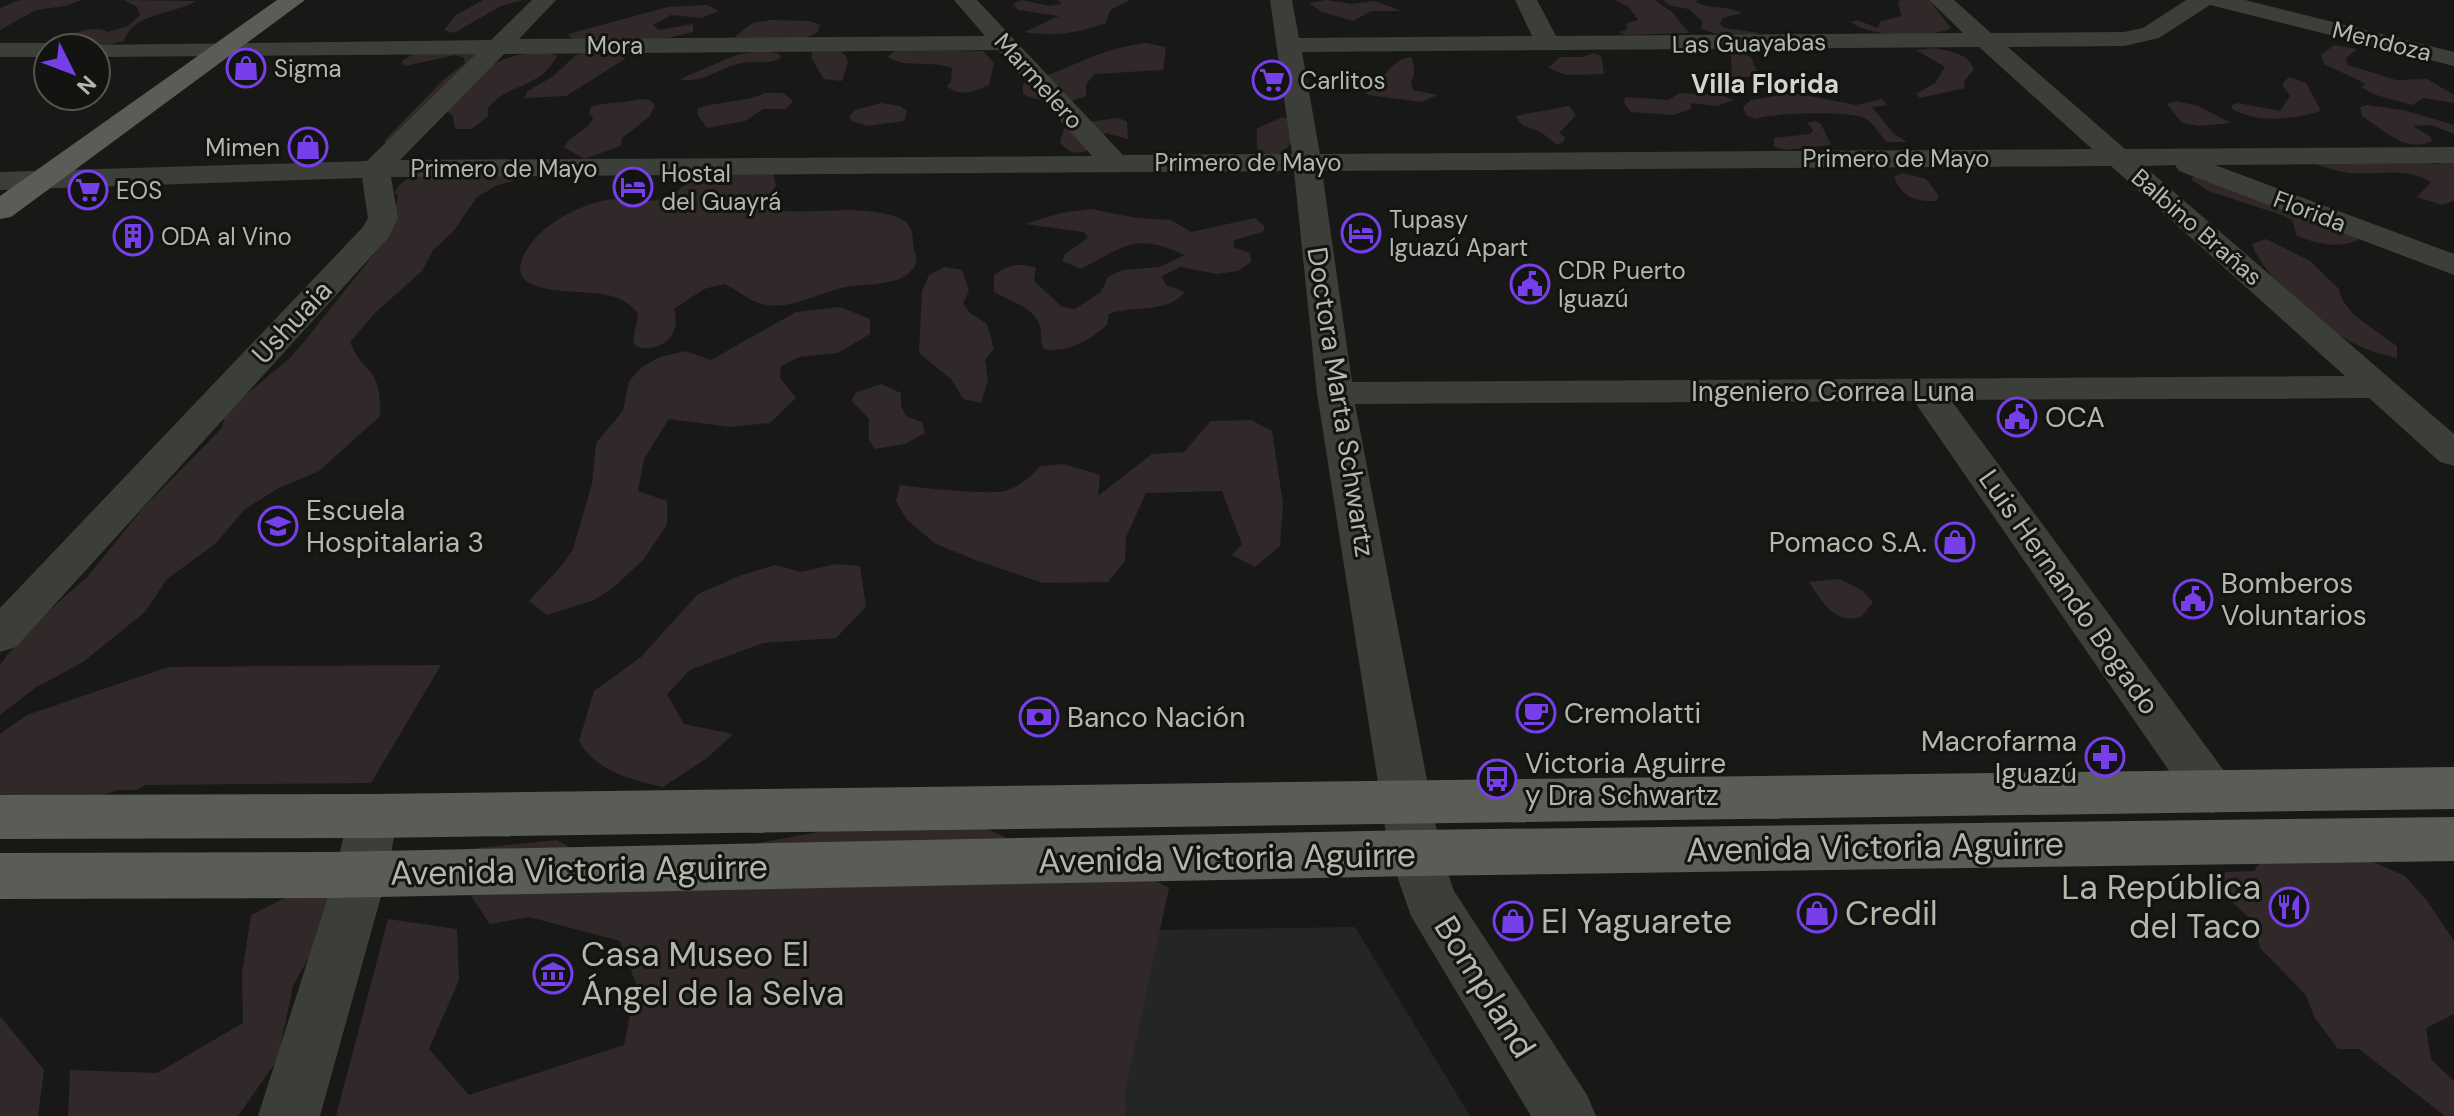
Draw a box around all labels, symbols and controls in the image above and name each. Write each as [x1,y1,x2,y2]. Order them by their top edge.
street label: Mendoza [2329,14,2435,68]
street label: Marmelero [988,26,1090,136]
street label: Las Guayabas [1671,26,1827,60]
street label: Mora [587,30,643,61]
north arrow [32,32,112,112]
shop icon: Sigma [225,47,267,89]
place label: Sigma [274,53,342,84]
supermarket icon: Carlitos [1251,59,1293,101]
place label: Carlitos [1300,65,1386,96]
district label: Villa Florida [1691,67,1839,101]
text: N [70,69,103,101]
shop icon: Mimen [287,126,329,168]
place label: Mimen [205,132,280,163]
street label: Primero de Mayo [1802,143,1990,174]
street label: Primero de Mayo [1154,147,1342,178]
street label: Primero de Mayo [410,153,598,184]
place label: Hostal del Guayrá [661,158,781,217]
street label: Balbino Brañas [2125,162,2269,292]
hotel icon: Hostal del Guayrá [612,166,654,208]
supermarket icon: EOS [67,169,109,211]
place label: EOS [116,175,162,206]
street label: Florida [2269,183,2351,239]
place label: Tupasy Iguazú Apart [1389,204,1528,263]
hotel icon: Tupasy Iguazú Apart [1340,212,1382,254]
building icon: ODA al Vino [112,215,154,257]
place label: ODA al Vino [161,221,292,252]
street label: Doctora Marta Schwartz [1298,244,1384,560]
place label: CDR Puerto Iguazú [1558,255,1686,314]
public building icon: CDR Puerto Iguazú [1509,263,1551,305]
street label: Ushuaia [244,272,340,372]
street label: Ingeniero Correa Luna [1691,373,1975,410]
public building icon: OCA [1996,396,2038,438]
place label: OCA [2045,399,2105,436]
street label: Luis Hernando Bogado [1970,462,2168,722]
place label: Escuela Hospitalaria 3 [306,492,484,561]
school or university icon: Escuela Hospitalaria 3 [257,505,299,547]
shop icon: Pomaco S.A. [1934,521,1976,563]
place label: Pomaco S.A. [1769,524,1927,561]
place label: Bomberos Voluntarios [2221,565,2367,634]
public building icon: Bomberos Voluntarios [2172,578,2214,620]
cafe icon: Cremolatti [1515,692,1557,734]
place label: Cremolatti [1564,695,1701,732]
bank icon: Banco Nación [1018,696,1060,738]
place label: Banco Nación [1067,699,1245,736]
place label: Macrofarma Iguazú [1921,723,2077,792]
pharmacy icon: Macrofarma Iguazú [2084,736,2126,778]
place label: Victoria Aguirre y Dra Schwartz [1525,745,1726,814]
bus stop icon: Victoria Aguirre y Dra Schwartz [1476,758,1518,800]
street label: Avenida Victoria Aguirre [1686,821,2064,873]
street label: Avenida Victoria Aguirre [1038,832,1416,884]
street label: Avenida Victoria Aguirre [390,844,768,896]
place label: La República del Taco [2061,865,2261,949]
restaurant icon: La República del Taco [2268,886,2310,928]
place label: Credil [1845,891,1938,936]
shop icon: Credil [1796,892,1838,934]
place label: El Yaguarete [1541,899,1732,944]
shop icon: El Yaguarete [1492,900,1534,942]
street label: Bompland [1424,908,1546,1066]
place label: Casa Museo El Ángel de la Selva [581,932,844,1016]
museum icon: Casa Museo El Ángel de la Selva [532,953,574,995]

